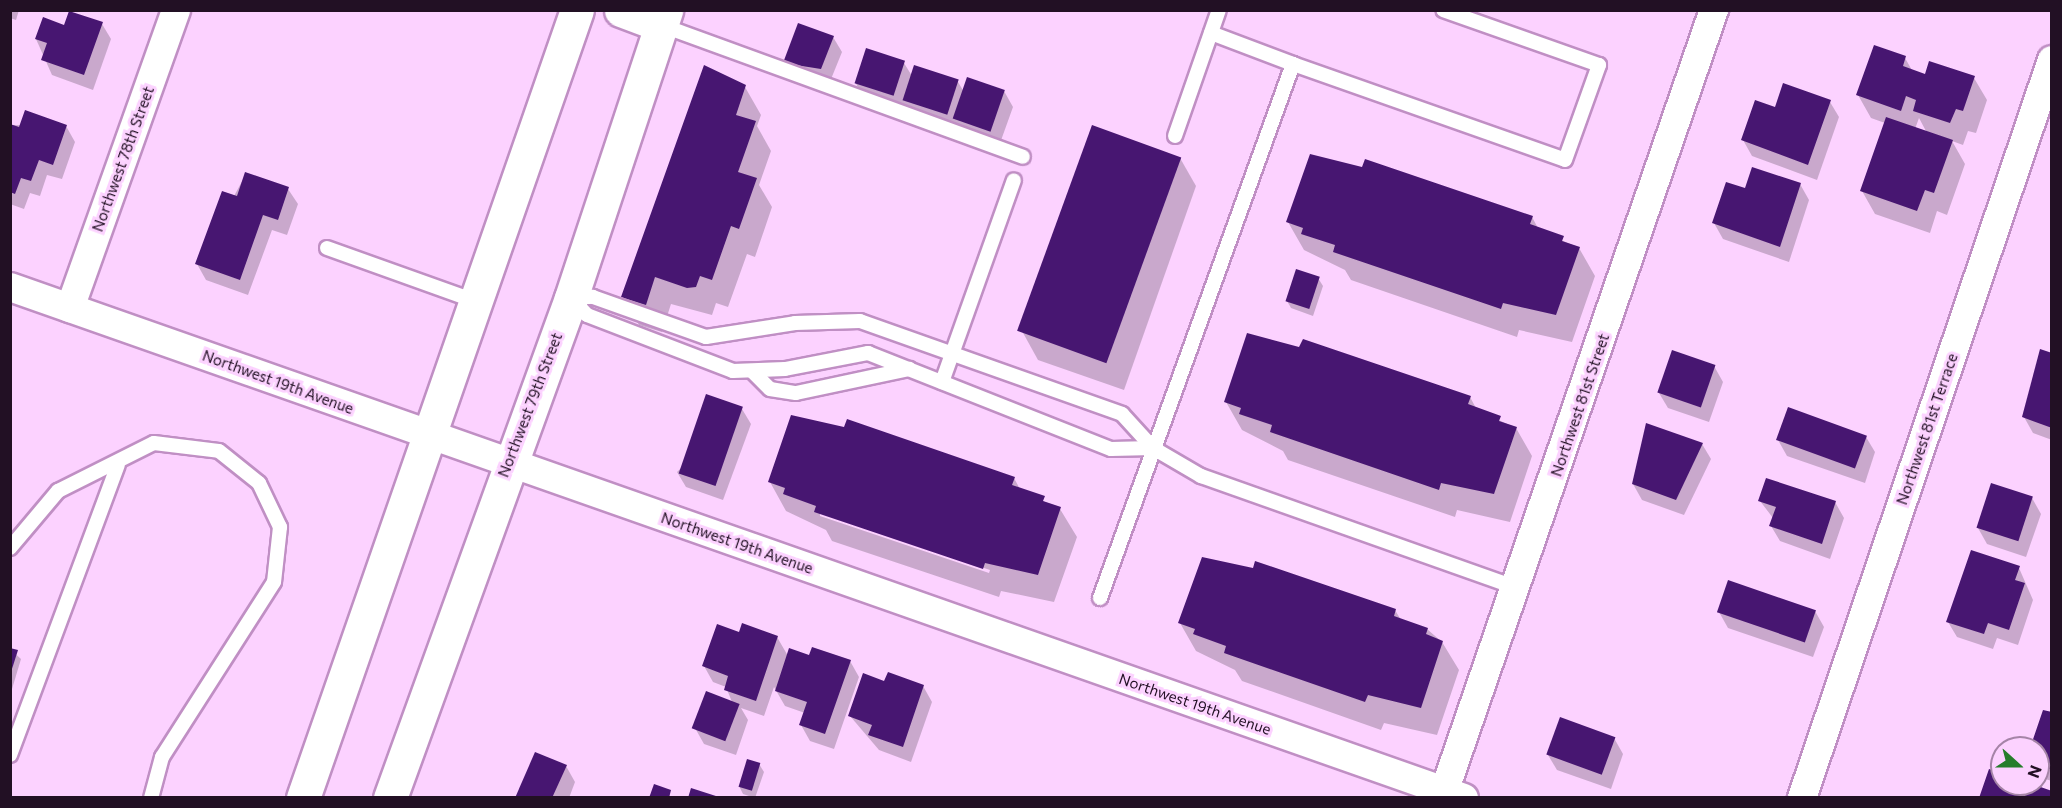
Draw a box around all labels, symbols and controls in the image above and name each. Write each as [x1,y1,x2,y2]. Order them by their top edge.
street label: Northwest 78th Street [88,84,158,234]
street label: Northwest 79th Street [494,330,566,480]
street label: Northwest 81st Street [1547,331,1613,479]
street label: Northwest 19th Avenue [200,346,356,418]
street label: Northwest 81st Terrace [1893,351,1961,507]
street label: Northwest 19th Avenue [659,509,815,577]
street label: Northwest 19th Avenue [1117,670,1273,738]
north arrow [1990,736,2050,796]
text: N [2024,763,2046,781]

